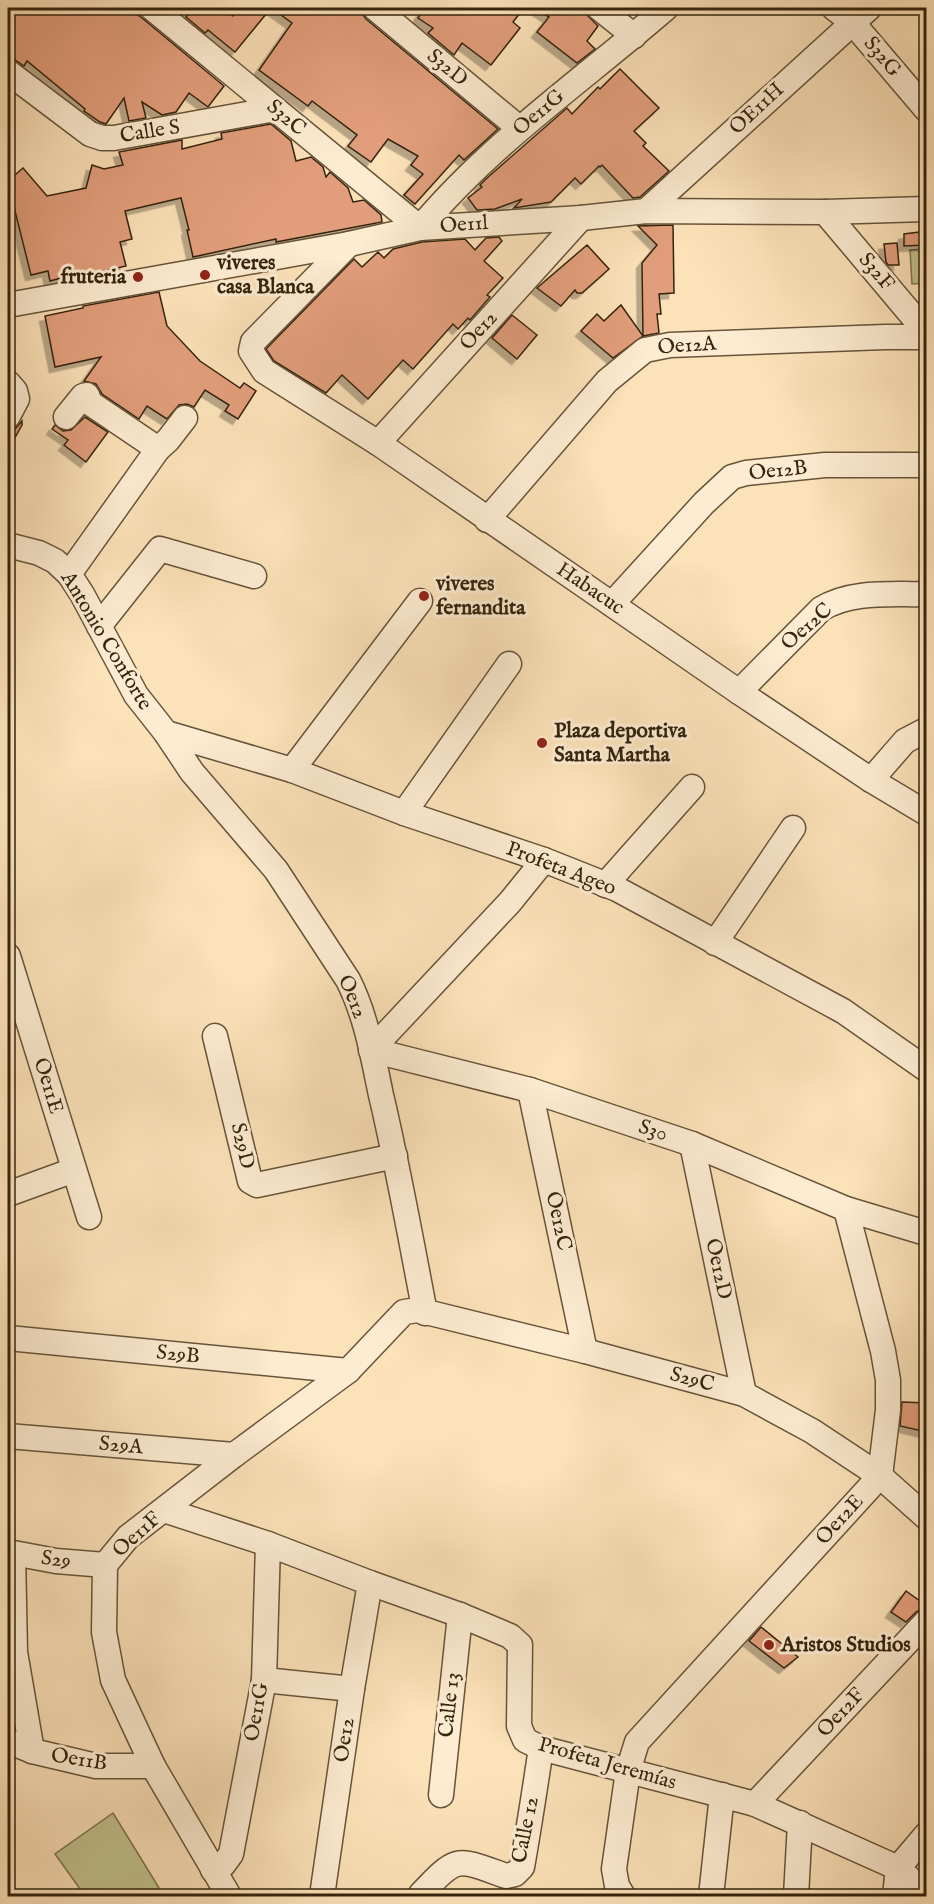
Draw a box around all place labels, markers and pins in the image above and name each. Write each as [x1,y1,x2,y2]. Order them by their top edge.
place label: viveres casa Blanca [216,250,315,301]
place label: fruteria [61,264,127,291]
marker: viveres casa Blanca [198,268,212,282]
marker: fruteria [131,270,145,284]
place label: viveres fernandita [435,571,526,622]
marker: viveres fernandita [417,589,431,603]
place label: Plaza deportiva Santa Martha [554,718,687,769]
marker: Plaza deportiva Santa Martha [535,736,549,750]
place label: Aristos Studios [780,1632,911,1659]
marker: Aristos Studios [762,1638,776,1652]

